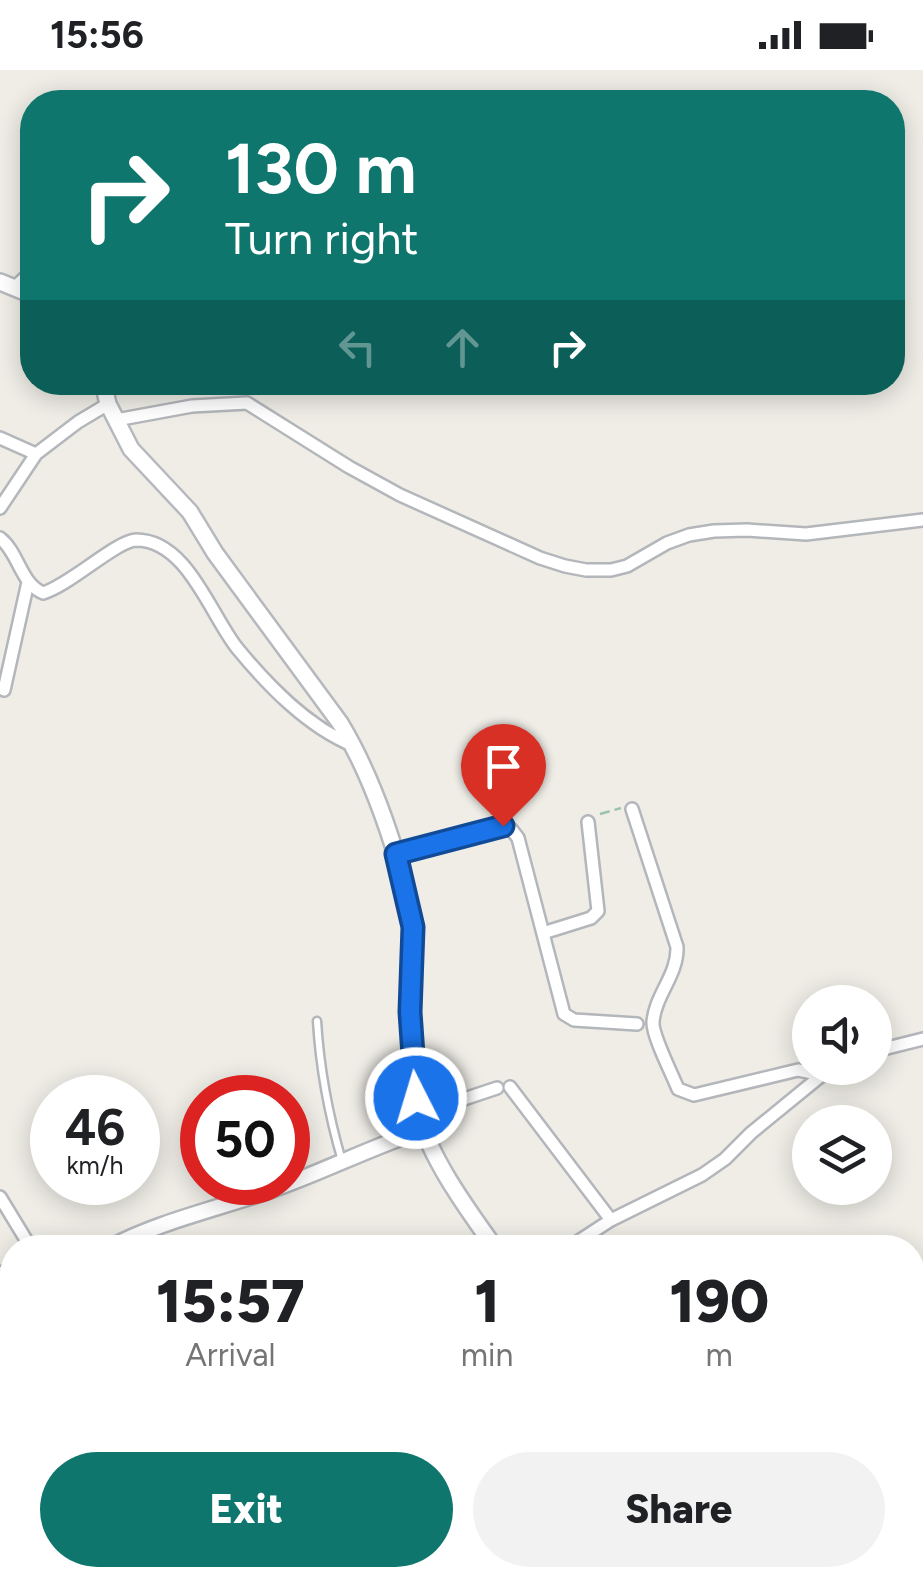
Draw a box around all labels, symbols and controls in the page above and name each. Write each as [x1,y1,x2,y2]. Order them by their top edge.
text: 15:56 [50,12,144,58]
text: 130 m [225,126,417,211]
icon: right [60,130,190,260]
text: Turn right [225,211,418,265]
icon: left [330,320,385,375]
icon: ahead [435,320,490,375]
icon: right [540,320,595,375]
pin [461,724,546,827]
icon: arrive [476,739,531,794]
map controls [792,985,892,1205]
button: sound [792,985,892,1085]
position arrow [364,1046,468,1150]
speed limit sign: 50 [180,1075,310,1205]
text: 46 [65,1097,125,1158]
button: layers [792,1105,892,1205]
text: km/h [66,1150,124,1180]
text: 15:57 [156,1265,305,1337]
text: 1 [474,1265,500,1337]
text: 190 [669,1265,769,1337]
text: Arrival [185,1336,276,1374]
text: min [461,1336,513,1374]
text: m [706,1336,733,1374]
button: Exit [40,1452,453,1567]
button: Share [473,1452,885,1567]

